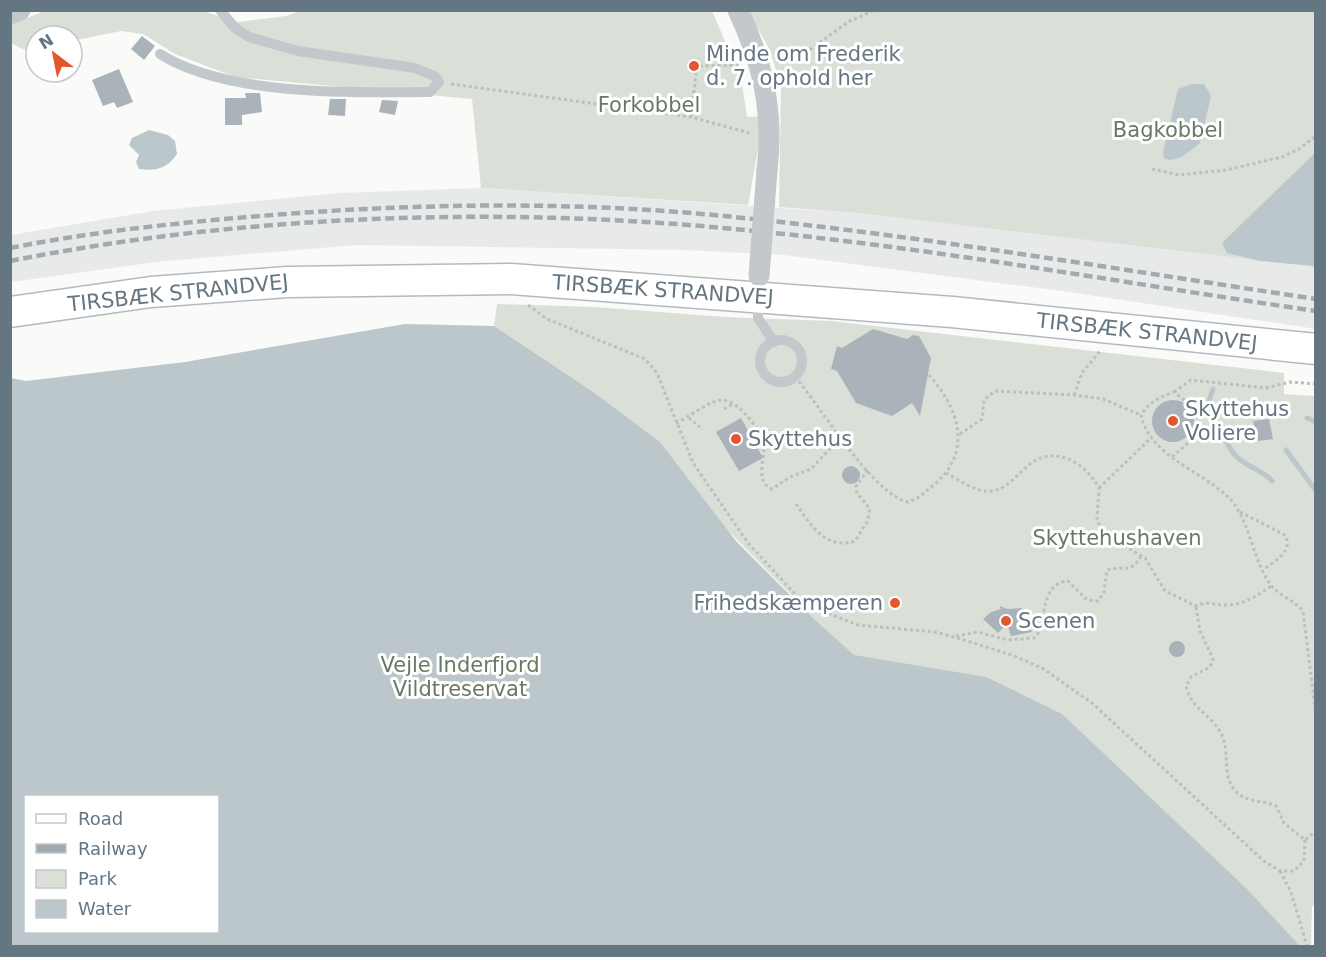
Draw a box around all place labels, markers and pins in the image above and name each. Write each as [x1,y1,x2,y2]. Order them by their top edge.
place label: Minde om Frederik d. 7. ophold her [706,42,902,90]
marker: Minde om Frederik d. 7. ophold her [687,59,701,73]
place label: Skyttehus Voliere [1185,397,1289,445]
marker: Skyttehus Voliere [1166,414,1180,428]
place label: Skyttehus [748,427,852,451]
marker: Skyttehus [729,432,743,446]
place label: Frihedskæmperen [694,591,883,615]
marker: Frihedskæmperen [888,596,902,610]
place label: Scenen [1018,609,1095,633]
marker: Scenen [999,614,1013,628]

